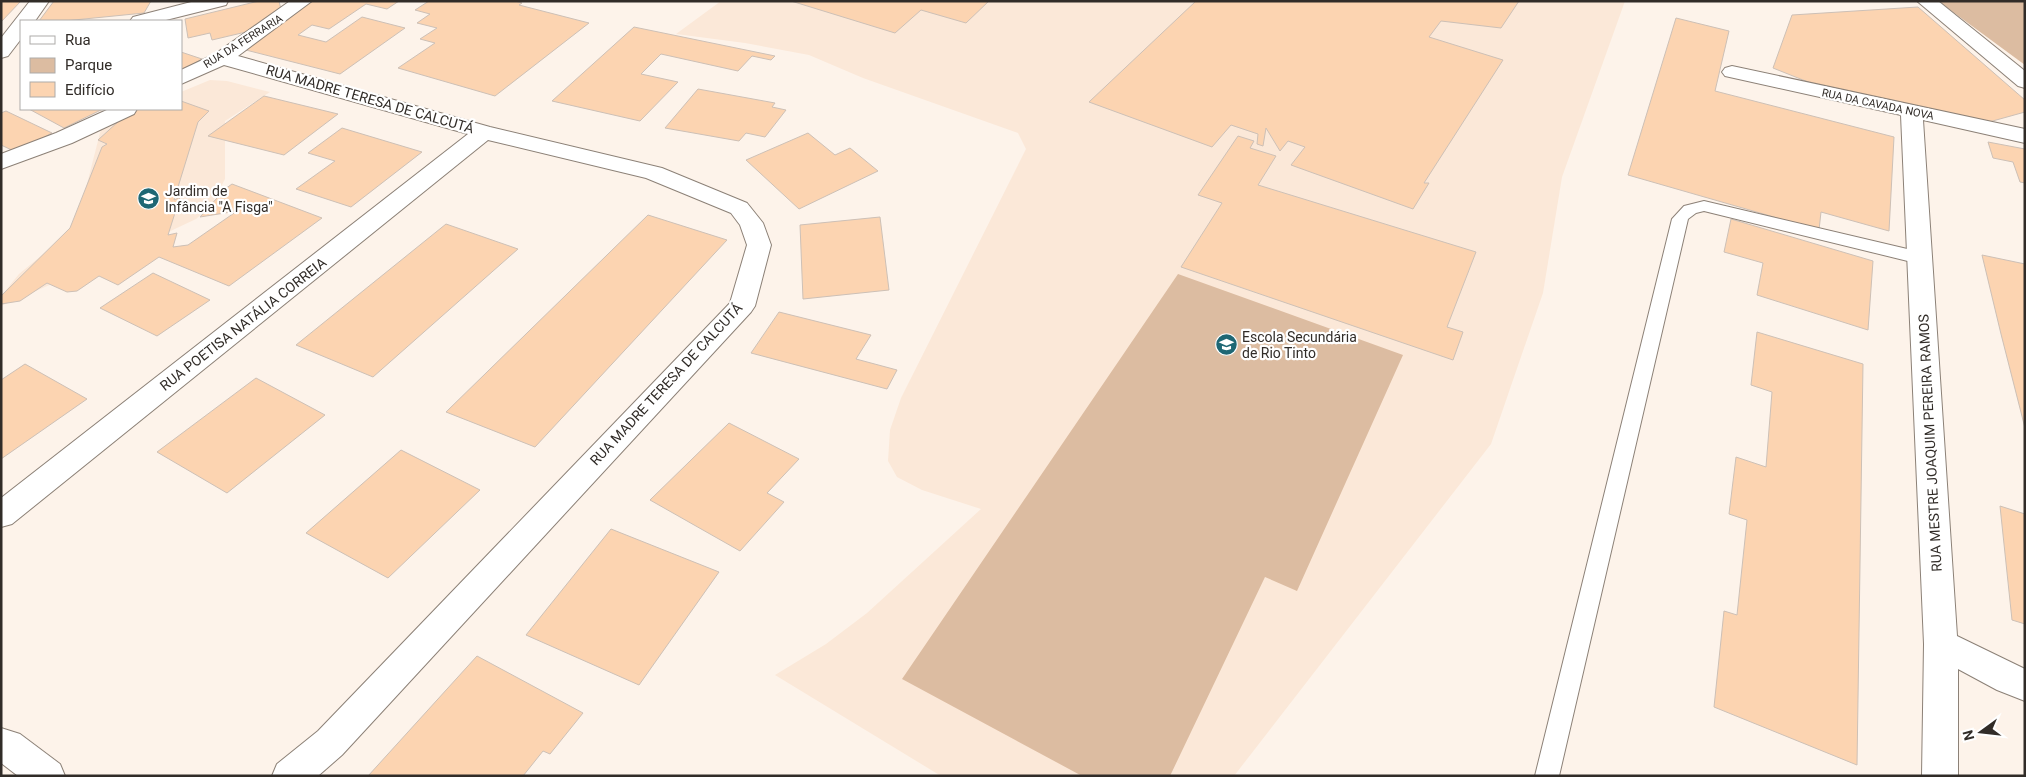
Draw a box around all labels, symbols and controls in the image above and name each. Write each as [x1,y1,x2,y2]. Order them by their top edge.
street label: RUA DA FERRARIA [201,11,286,71]
legend [20,20,182,110]
text: Rua [65,31,91,49]
text: Parque [65,56,112,74]
street label: RUA MADRE TERESA DE CALCUTÁ [264,61,476,136]
text: Edifício [65,81,114,99]
street label: RUA DA CAVADA NOVA [1821,86,1936,123]
place label: Jardim de Infância "A Fisga" [165,183,273,215]
school or university icon: Jardim de Infância "A Fisga" [137,187,161,211]
street label: RUA POETISA NATÁLIA CORREIA [156,253,329,394]
street label: RUA MADRE TERESA DE CALCUTÁ [586,299,745,468]
street label: RUA MESTRE JOAQUIM PEREIRA RAMOS [1915,314,1945,572]
place label: Escola Secundária de Rio Tinto [1242,329,1357,361]
school or university icon: Escola Secundária de Rio Tinto [1214,333,1238,357]
north arrow [1956,707,2006,757]
text: N [1959,729,1977,742]

